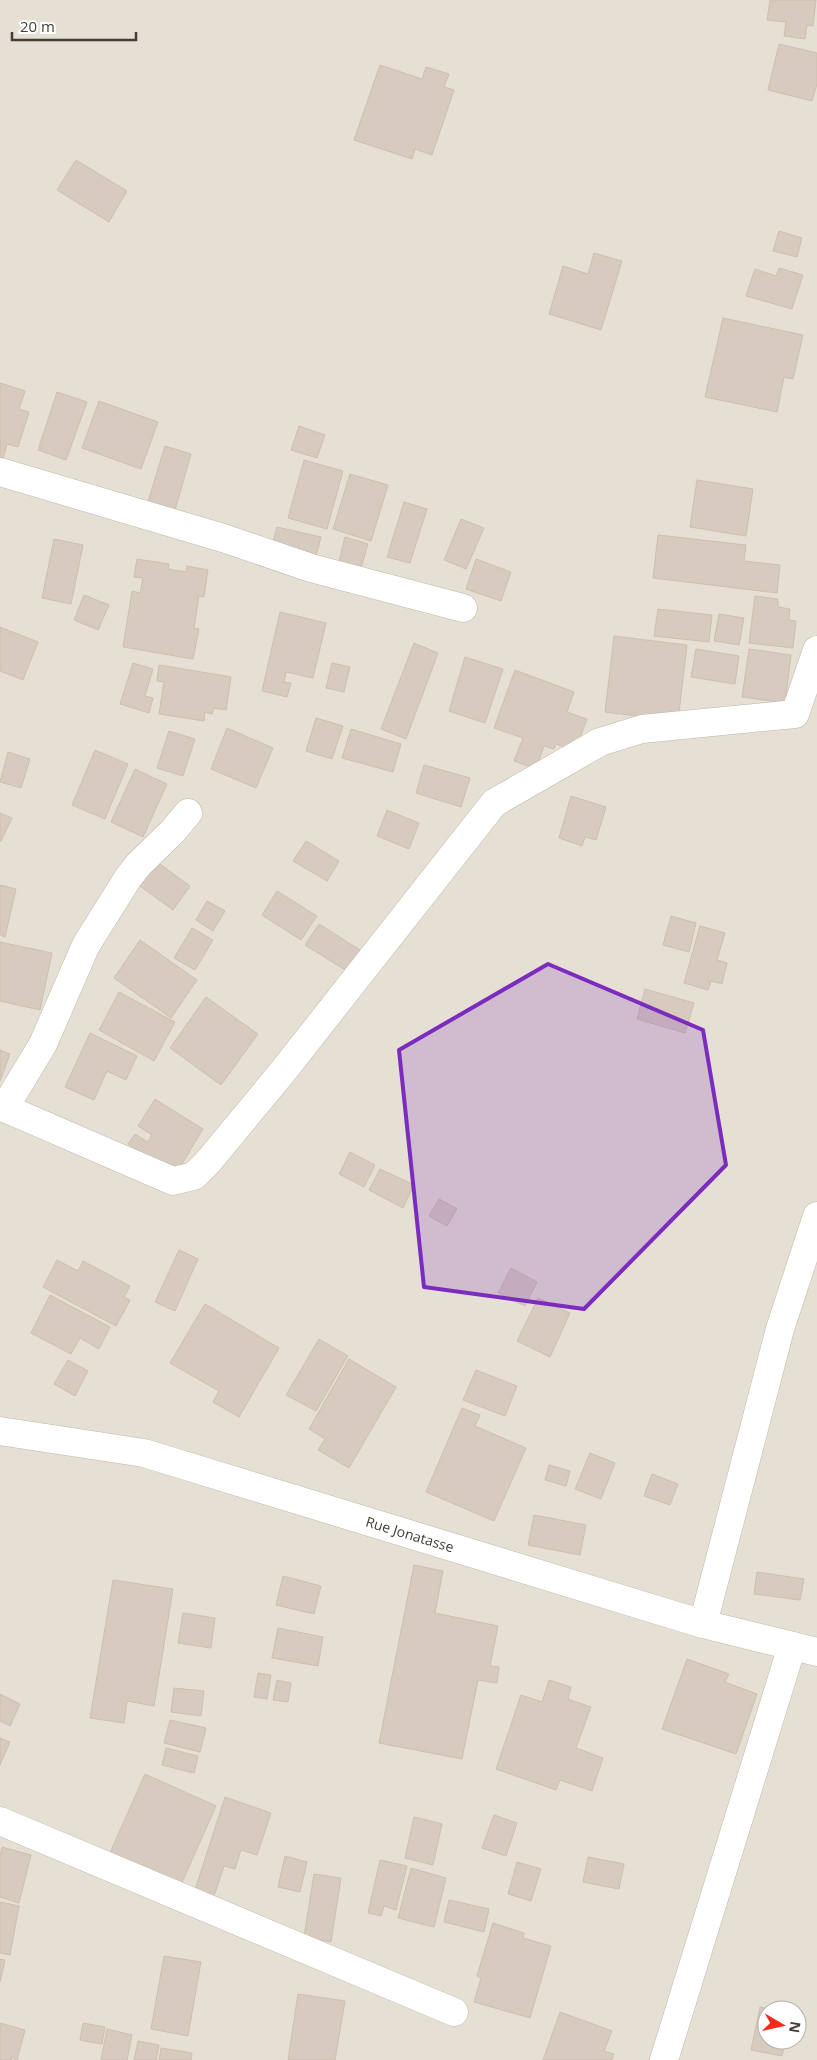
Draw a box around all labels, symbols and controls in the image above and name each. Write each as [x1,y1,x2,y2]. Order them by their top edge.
scale bar [12,10,136,42]
text: 20 m [20,16,55,36]
street label: Rue Jonatasse [364,1512,457,1556]
north arrow [757,2000,807,2050]
text: N [785,2020,806,2034]

